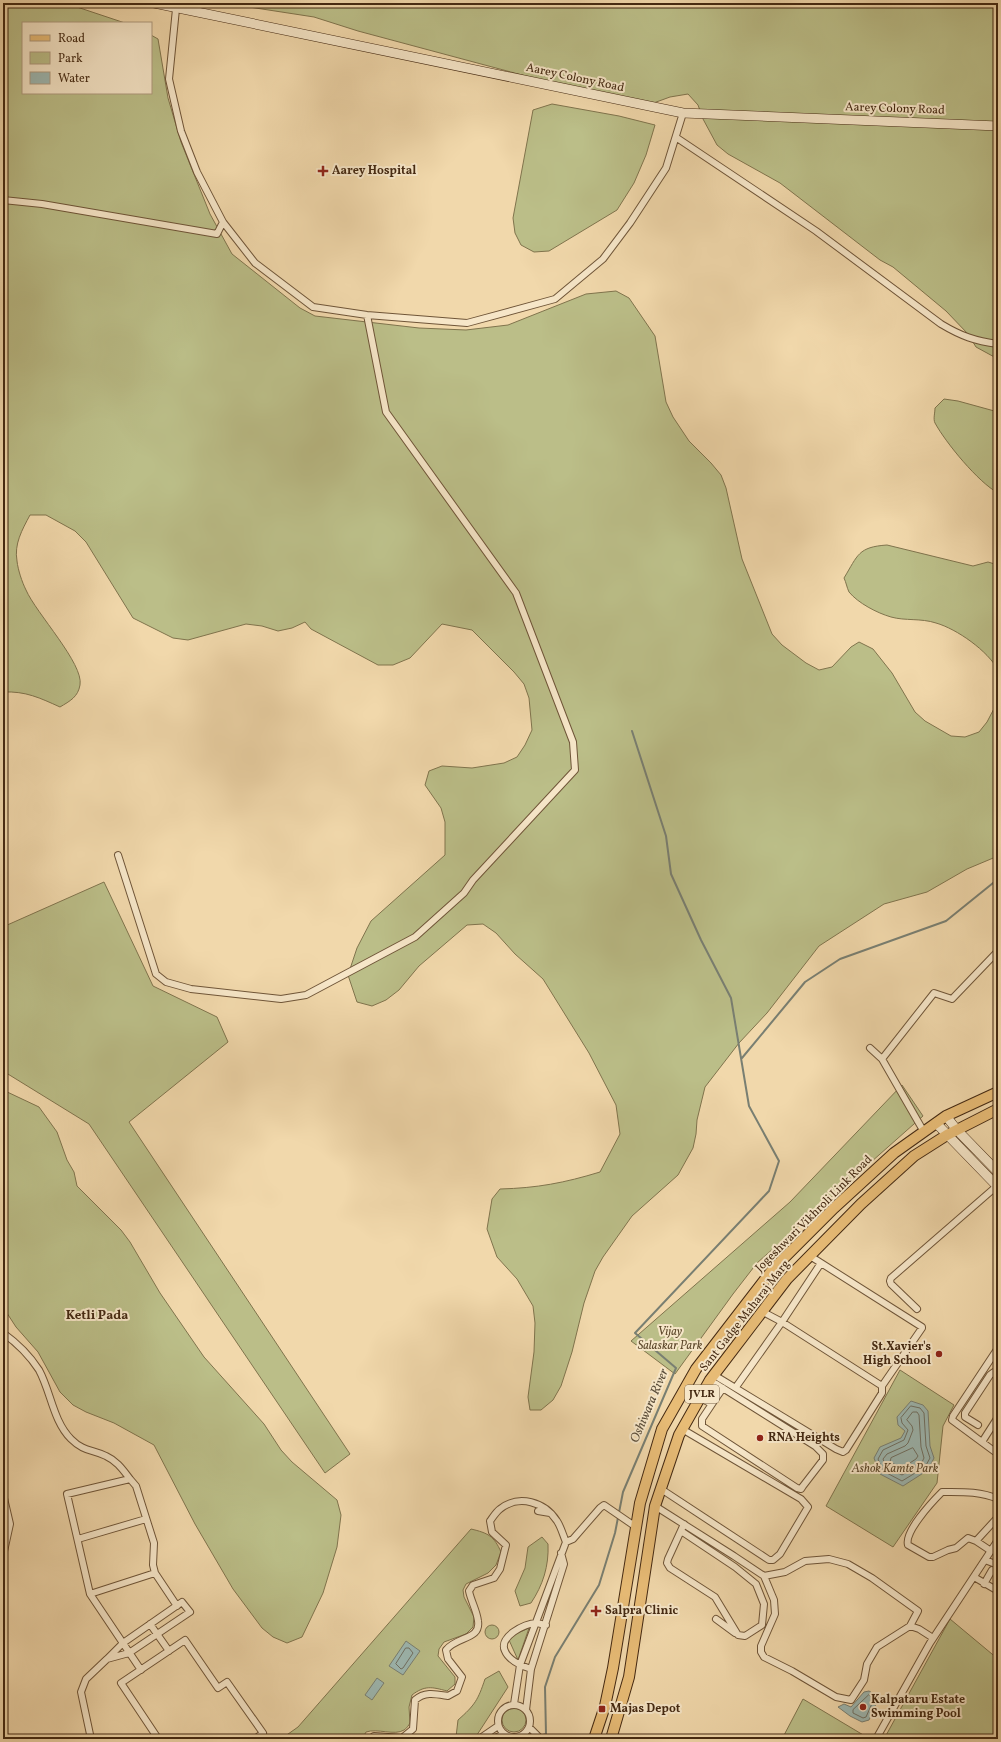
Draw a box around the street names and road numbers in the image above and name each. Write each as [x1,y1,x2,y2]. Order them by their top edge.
street label: Aarey Colony Road [524,60,626,96]
street label: Aarey Colony Road [845,99,945,119]
street label: Jogeshwari Vikhroli Link Road [752,1152,876,1276]
street label: Sant Gadge Maharaj Marg [696,1257,794,1375]
road number: JVLR [685,1385,719,1403]

